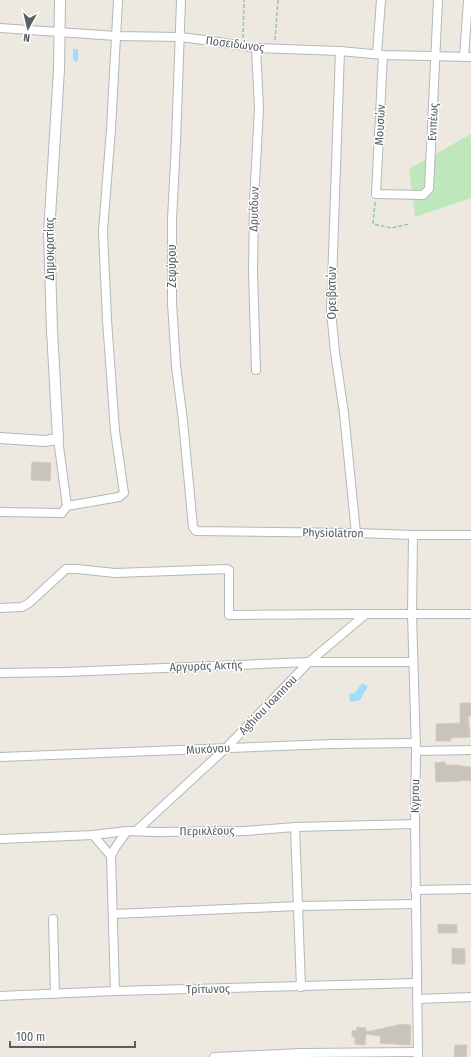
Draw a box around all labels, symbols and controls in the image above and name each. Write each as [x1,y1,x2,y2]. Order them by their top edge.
north arrow [8,8,48,48]
text: N [23,31,31,44]
street label: Ποσειδώνος [205,33,265,55]
street label: Μουσών [372,103,388,146]
street label: Ενιπέως [425,103,441,141]
street label: Δρυάδων [246,186,262,232]
street label: Δημοκρατίας [43,218,57,280]
street label: Ζεφύρου [165,244,179,288]
street label: Ορειβατών [325,266,339,319]
street label: Physiolatron [302,525,364,541]
street label: Αργυράς Ακτής [169,658,243,674]
street label: Aghiou Ioannou [236,672,300,738]
street label: Μυκόνου [186,741,230,757]
street label: Kyprou [408,779,422,813]
street label: Περικλέους [179,824,235,838]
street label: Τρίτωνος [186,982,230,996]
scale bar [10,1023,135,1049]
text: 100 m [16,1030,45,1044]

